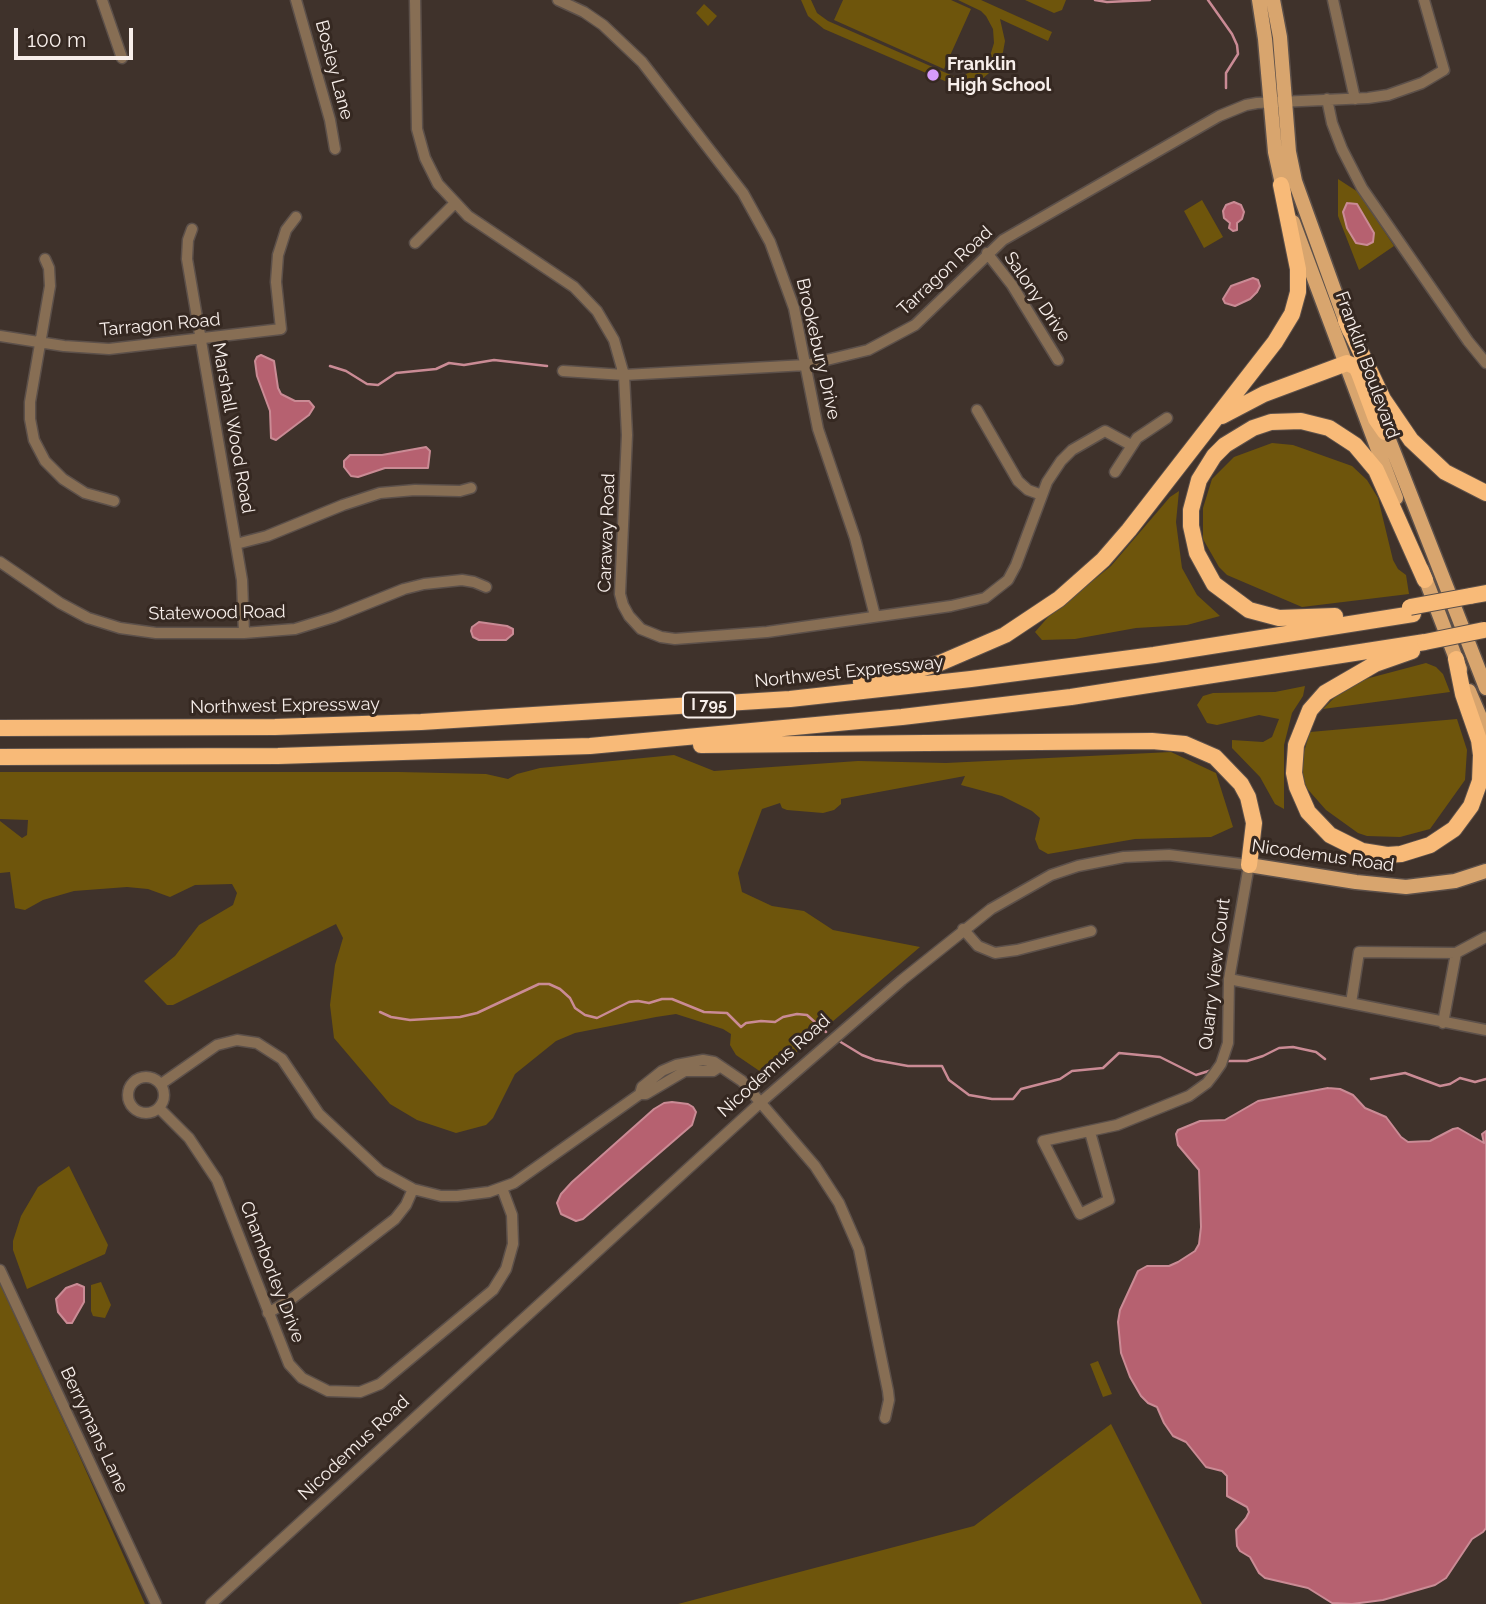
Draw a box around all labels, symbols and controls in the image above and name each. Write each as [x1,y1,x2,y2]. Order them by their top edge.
scale bar [18,14,136,58]
street label: Bosley Lane [310,18,358,122]
text: 100 m [27,27,86,52]
place label: Franklin High School [947,54,1051,96]
marker: Franklin High School [925,67,941,83]
street label: Tarragon Road [893,222,997,320]
street label: Salony Drive [999,248,1075,346]
street label: Brookebury Drive [791,276,845,422]
street label: Franklin Boulevard [1330,288,1404,442]
street label: Tarragon Road [99,309,221,341]
street label: Marshall Wood Road [207,341,259,515]
street label: Caraway Road [594,473,620,593]
street label: Statewood Road [148,601,286,625]
street label: Northwest Expressway [753,651,945,693]
road number: I 795 [683,692,735,718]
street label: Northwest Expressway [190,694,380,718]
street label: Nicodemus Road [1250,835,1396,877]
street label: Quarry View Court [1195,897,1235,1051]
street label: Nicodemus Road [713,1010,835,1122]
street label: Chamborley Drive [235,1198,309,1346]
street label: Berrymans Lane [55,1364,133,1496]
street label: Nicodemus Road [294,1391,414,1505]

